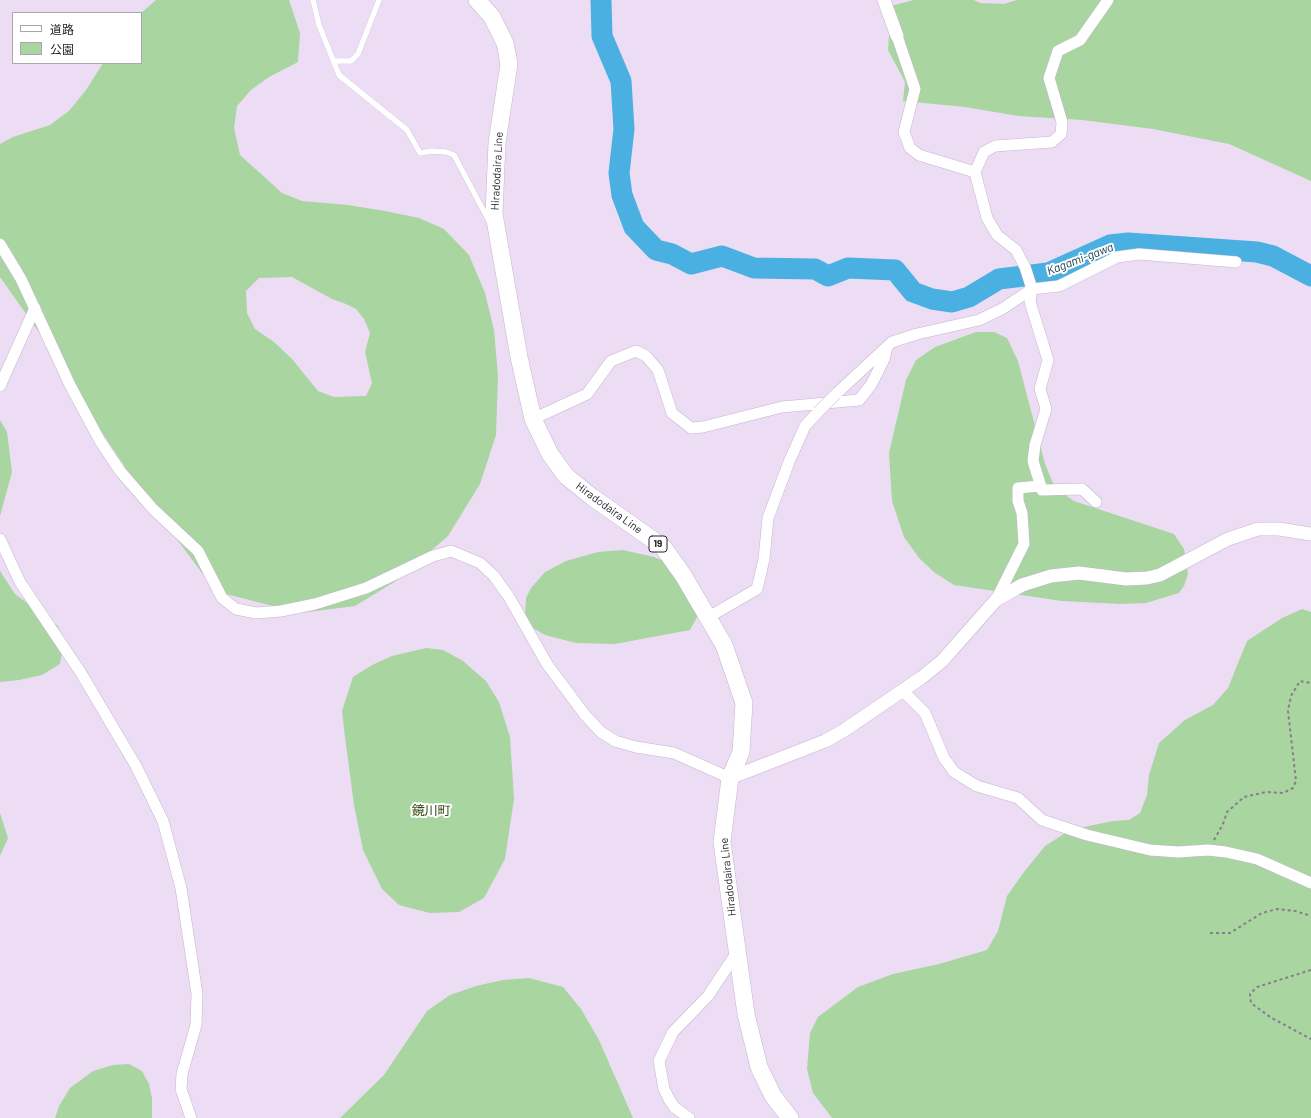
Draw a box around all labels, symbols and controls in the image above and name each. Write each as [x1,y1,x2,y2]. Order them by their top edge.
legend [12,12,142,64]
text: 道路 [50,22,74,36]
text: 公園 [50,42,74,56]
street label: Hiradodaira Line [488,131,506,211]
water label: Kagami-gawa [1045,240,1115,278]
street label: Hiradodaira Line [573,480,645,536]
road number: 19 [649,536,667,552]
district label: 鏡川町 [412,803,450,819]
street label: Hiradodaira Line [717,837,739,917]

